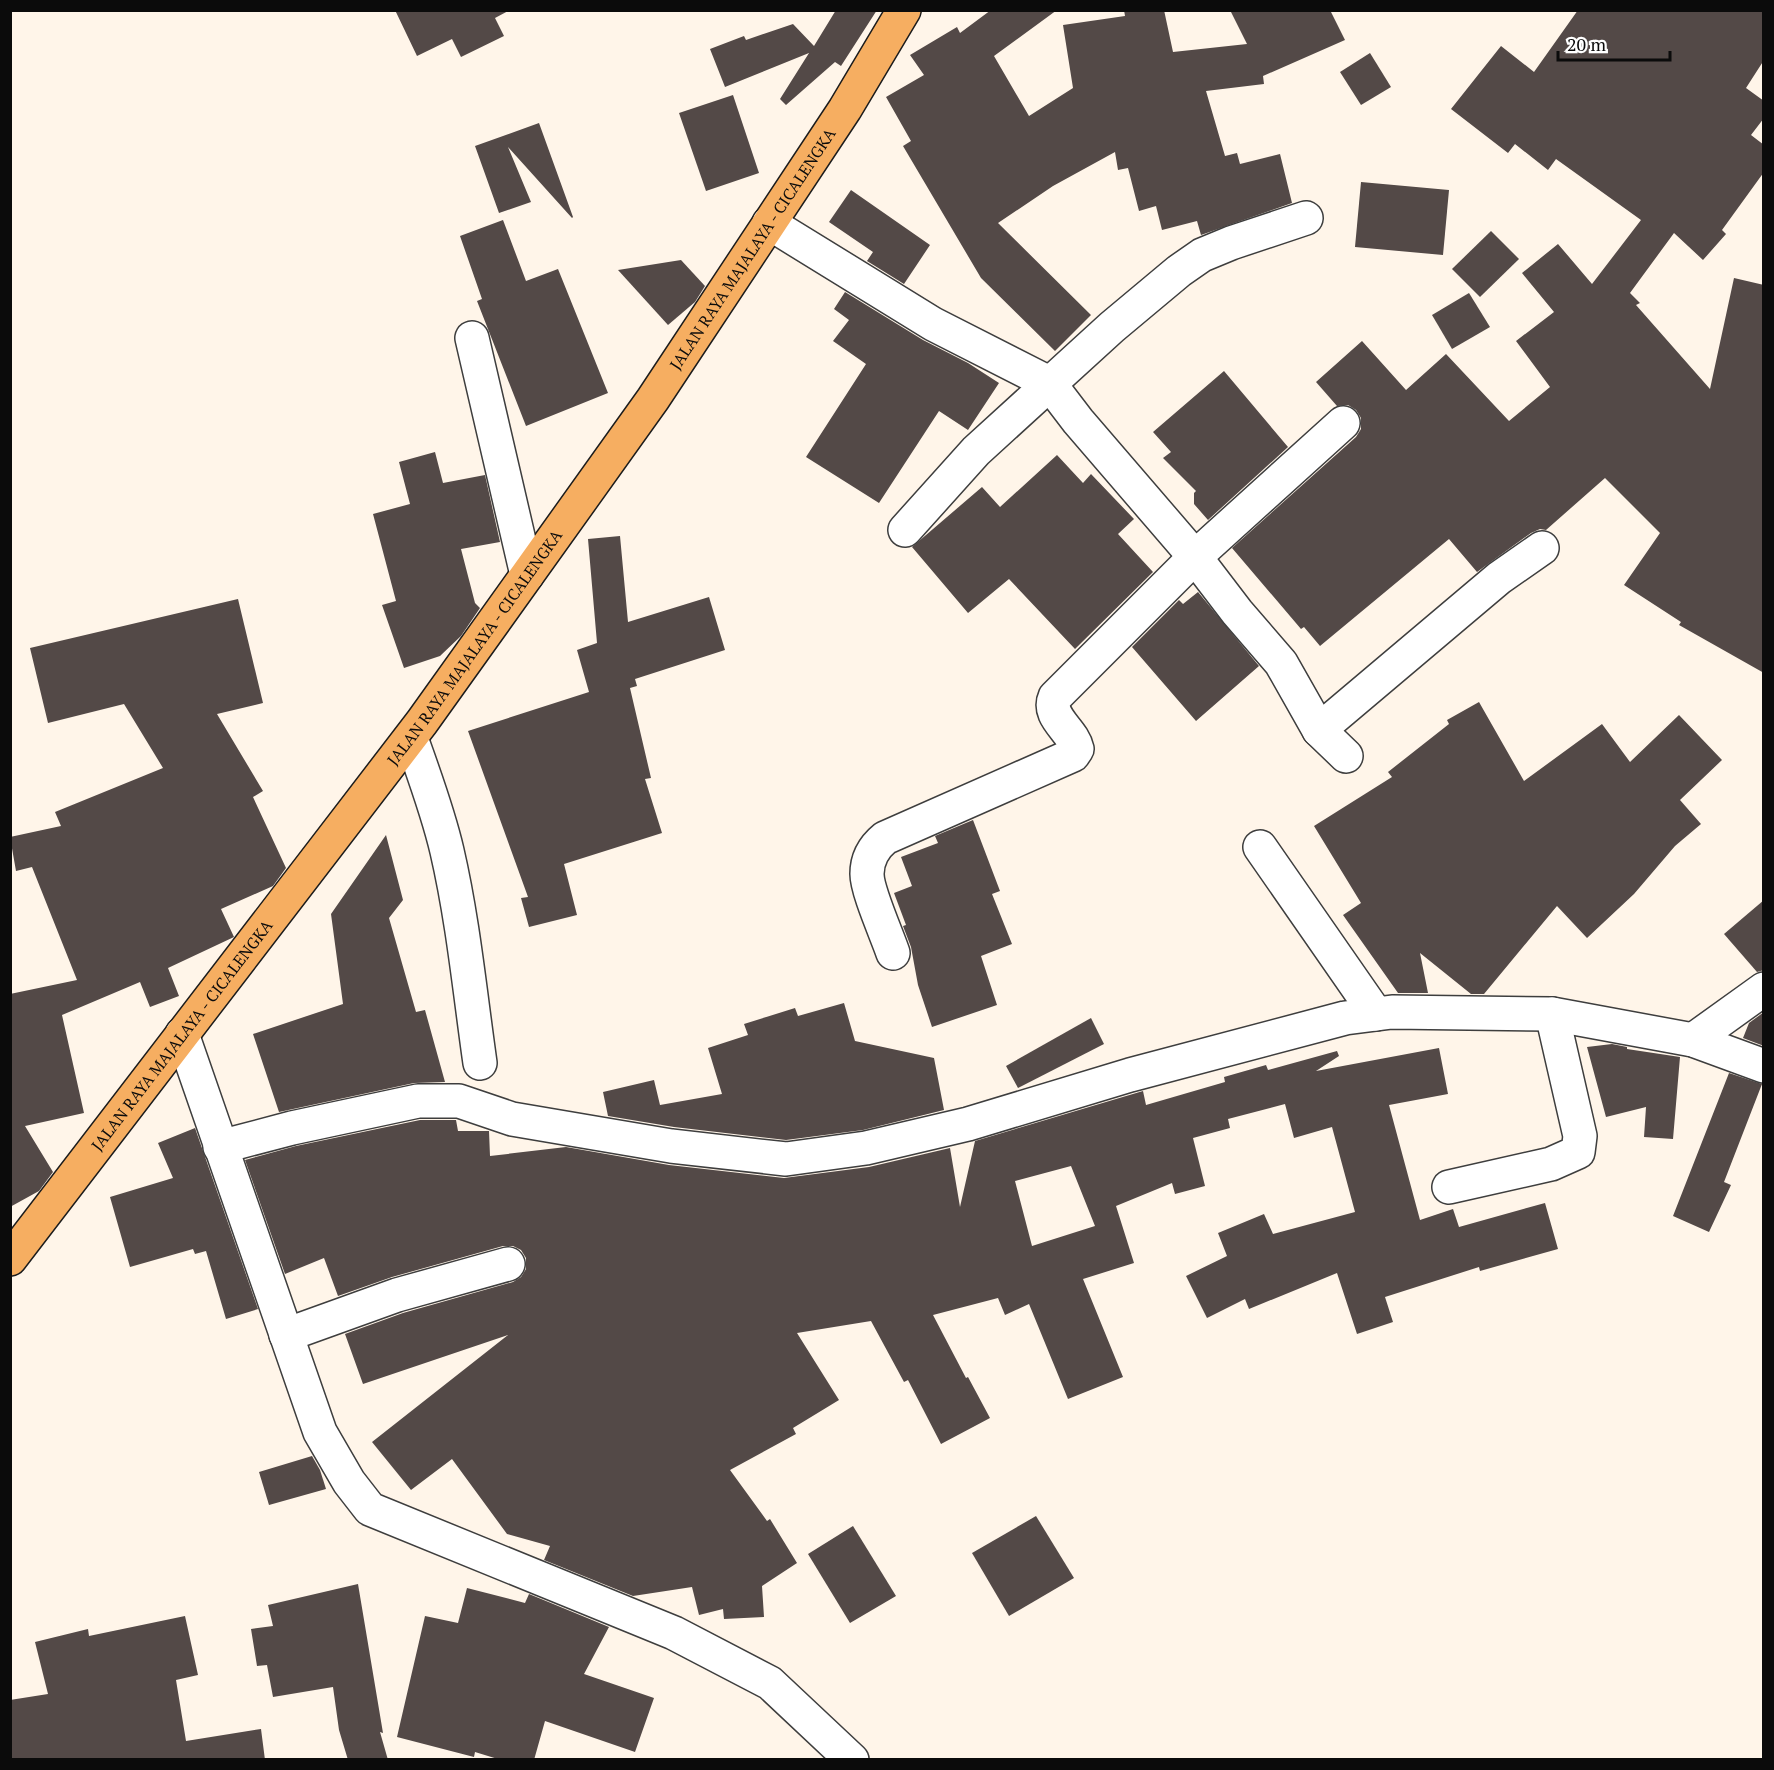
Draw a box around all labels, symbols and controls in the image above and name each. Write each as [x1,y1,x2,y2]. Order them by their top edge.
scale bar [1558,24,1670,62]
text: 20 m [1567,32,1607,56]
street label: JALAN RAYA MAJALAYA - CICALENGKA [664,124,840,374]
street label: JALAN RAYA MAJALAYA - CICALENGKA [382,525,567,770]
street label: JALAN RAYA MAJALAYA - CICALENGKA [86,915,277,1155]

